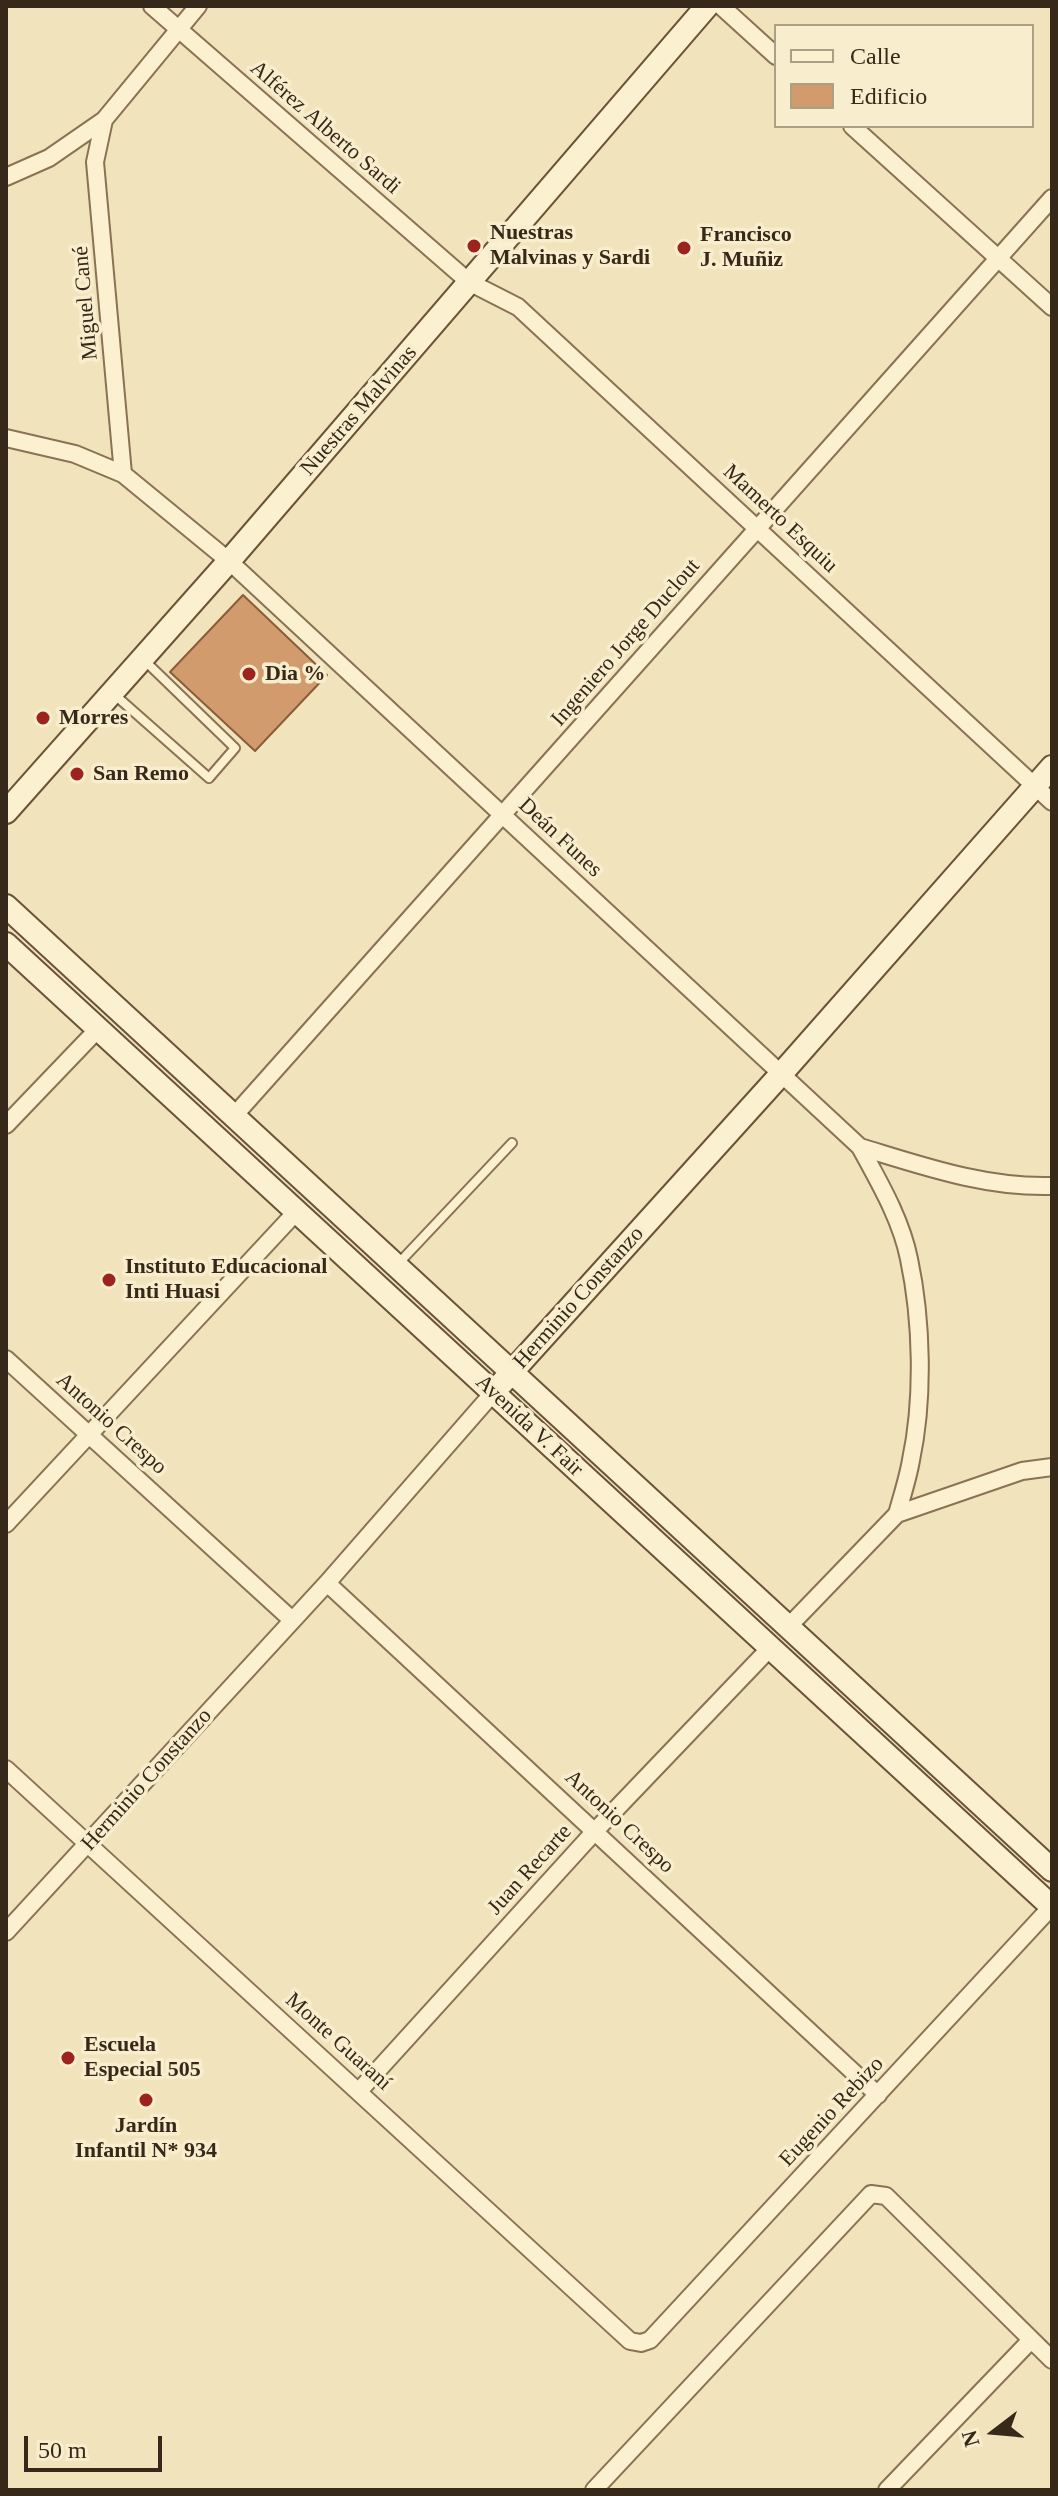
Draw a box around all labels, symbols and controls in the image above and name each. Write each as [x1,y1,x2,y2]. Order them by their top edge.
legend [774,24,1034,128]
text: Calle [850,43,901,69]
street label: Alférez Alberto Sardi [244,56,406,200]
text: Edificio [850,83,927,109]
place label: Nuestras Malvinas y Sardi [490,220,650,272]
place label: Francisco J. Muñiz [700,222,792,274]
marker: Nuestras Malvinas y Sardi [465,237,483,255]
marker: Francisco J. Muñiz [675,239,693,257]
street label: Miguel Cané [68,245,104,361]
street label: Nuestras Malvinas [295,340,423,482]
street label: Mamerto Esquiu [717,459,843,579]
street label: Ingeniero Jorge Duclout [546,554,706,732]
place label: Dia % [265,661,326,687]
marker: Dia % [240,665,258,683]
place label: Morres [59,705,128,731]
marker: Morres [34,709,52,727]
place label: San Remo [93,761,189,787]
marker: San Remo [68,765,86,783]
street label: Deán Funes [513,793,607,883]
street label: Herminio Constanzo [508,1221,650,1375]
place label: Instituto Educacional Inti Huasi [125,1254,327,1306]
marker: Instituto Educacional Inti Huasi [100,1271,118,1289]
street label: Antonio Crespo [50,1367,172,1481]
street label: Avenida V. Fair [470,1369,588,1483]
street label: Herminio Constanzo [76,1703,218,1857]
street label: Antonio Crespo [559,1765,679,1879]
street label: Juan Recarte [482,1819,578,1921]
street label: Monte Guaraní [279,1987,397,2097]
place label: Escuela Especial 505 [84,2032,201,2084]
marker: Escuela Especial 505 [59,2049,77,2067]
street label: Eugenio Rebizo [774,2051,890,2173]
marker: Jardín Infantil N* 934 [137,2091,155,2109]
place label: Jardín Infantil N* 934 [75,2113,217,2164]
north arrow [954,2392,1034,2472]
scale bar [28,2420,166,2470]
text: N [956,2428,985,2450]
text: 50 m [38,2437,87,2463]

